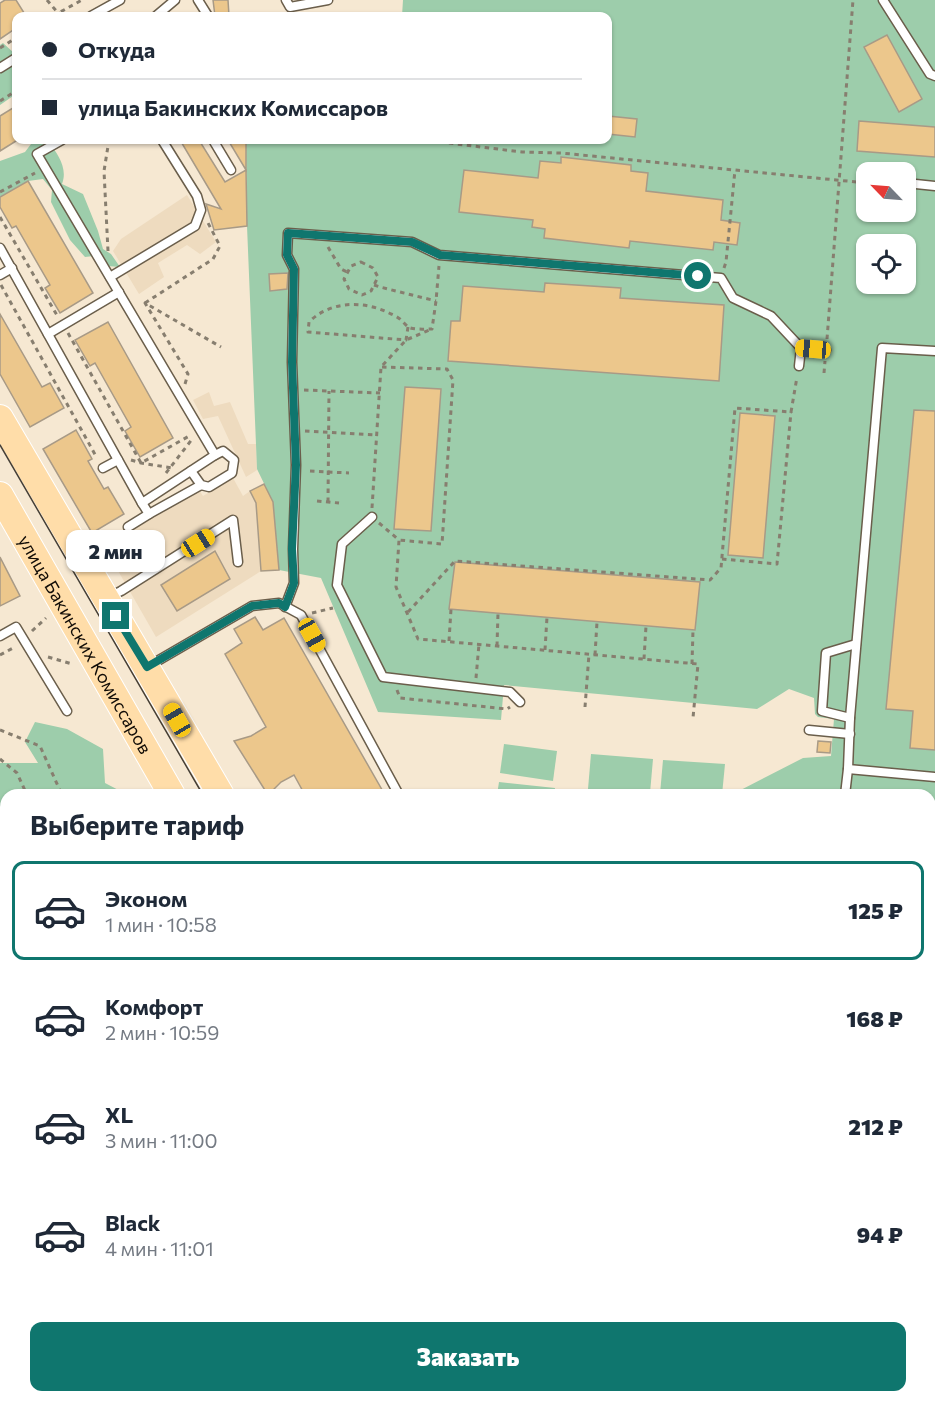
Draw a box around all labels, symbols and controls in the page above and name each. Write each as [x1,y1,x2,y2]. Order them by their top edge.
text: Откуда [78,36,155,63]
text: улица Бакинских Комиссаров [78,94,388,121]
north arrow [856,162,916,222]
map controls [856,162,916,294]
button: locate [856,234,916,294]
route start [684,262,711,289]
car [794,338,832,360]
car [178,526,218,560]
callout: 2 мин [66,529,166,571]
street label: улица Бакинских Комиссаров [14,531,157,758]
text: 2 мин [89,539,142,563]
route end [102,602,129,629]
car [295,615,329,655]
car [160,700,194,740]
text: Выберите тариф [30,808,244,841]
icon: car [33,884,87,938]
text: Эконом [105,885,187,912]
text: 125 ₽ [848,897,903,924]
text: 1 мин · 10:58 [105,912,217,936]
icon: car [33,992,87,1046]
text: Комфорт [105,993,203,1020]
text: 168 ₽ [846,1005,903,1032]
text: 2 мин · 10:59 [105,1020,219,1044]
icon: car [33,1100,87,1154]
text: XL [105,1101,133,1128]
text: 212 ₽ [848,1113,903,1140]
text: 3 мин · 11:00 [105,1128,218,1152]
icon: car [33,1208,87,1262]
text: Black [105,1209,160,1236]
text: 94 ₽ [857,1221,903,1248]
text: 4 мин · 11:01 [105,1236,214,1260]
button: Заказать [30,1322,906,1391]

